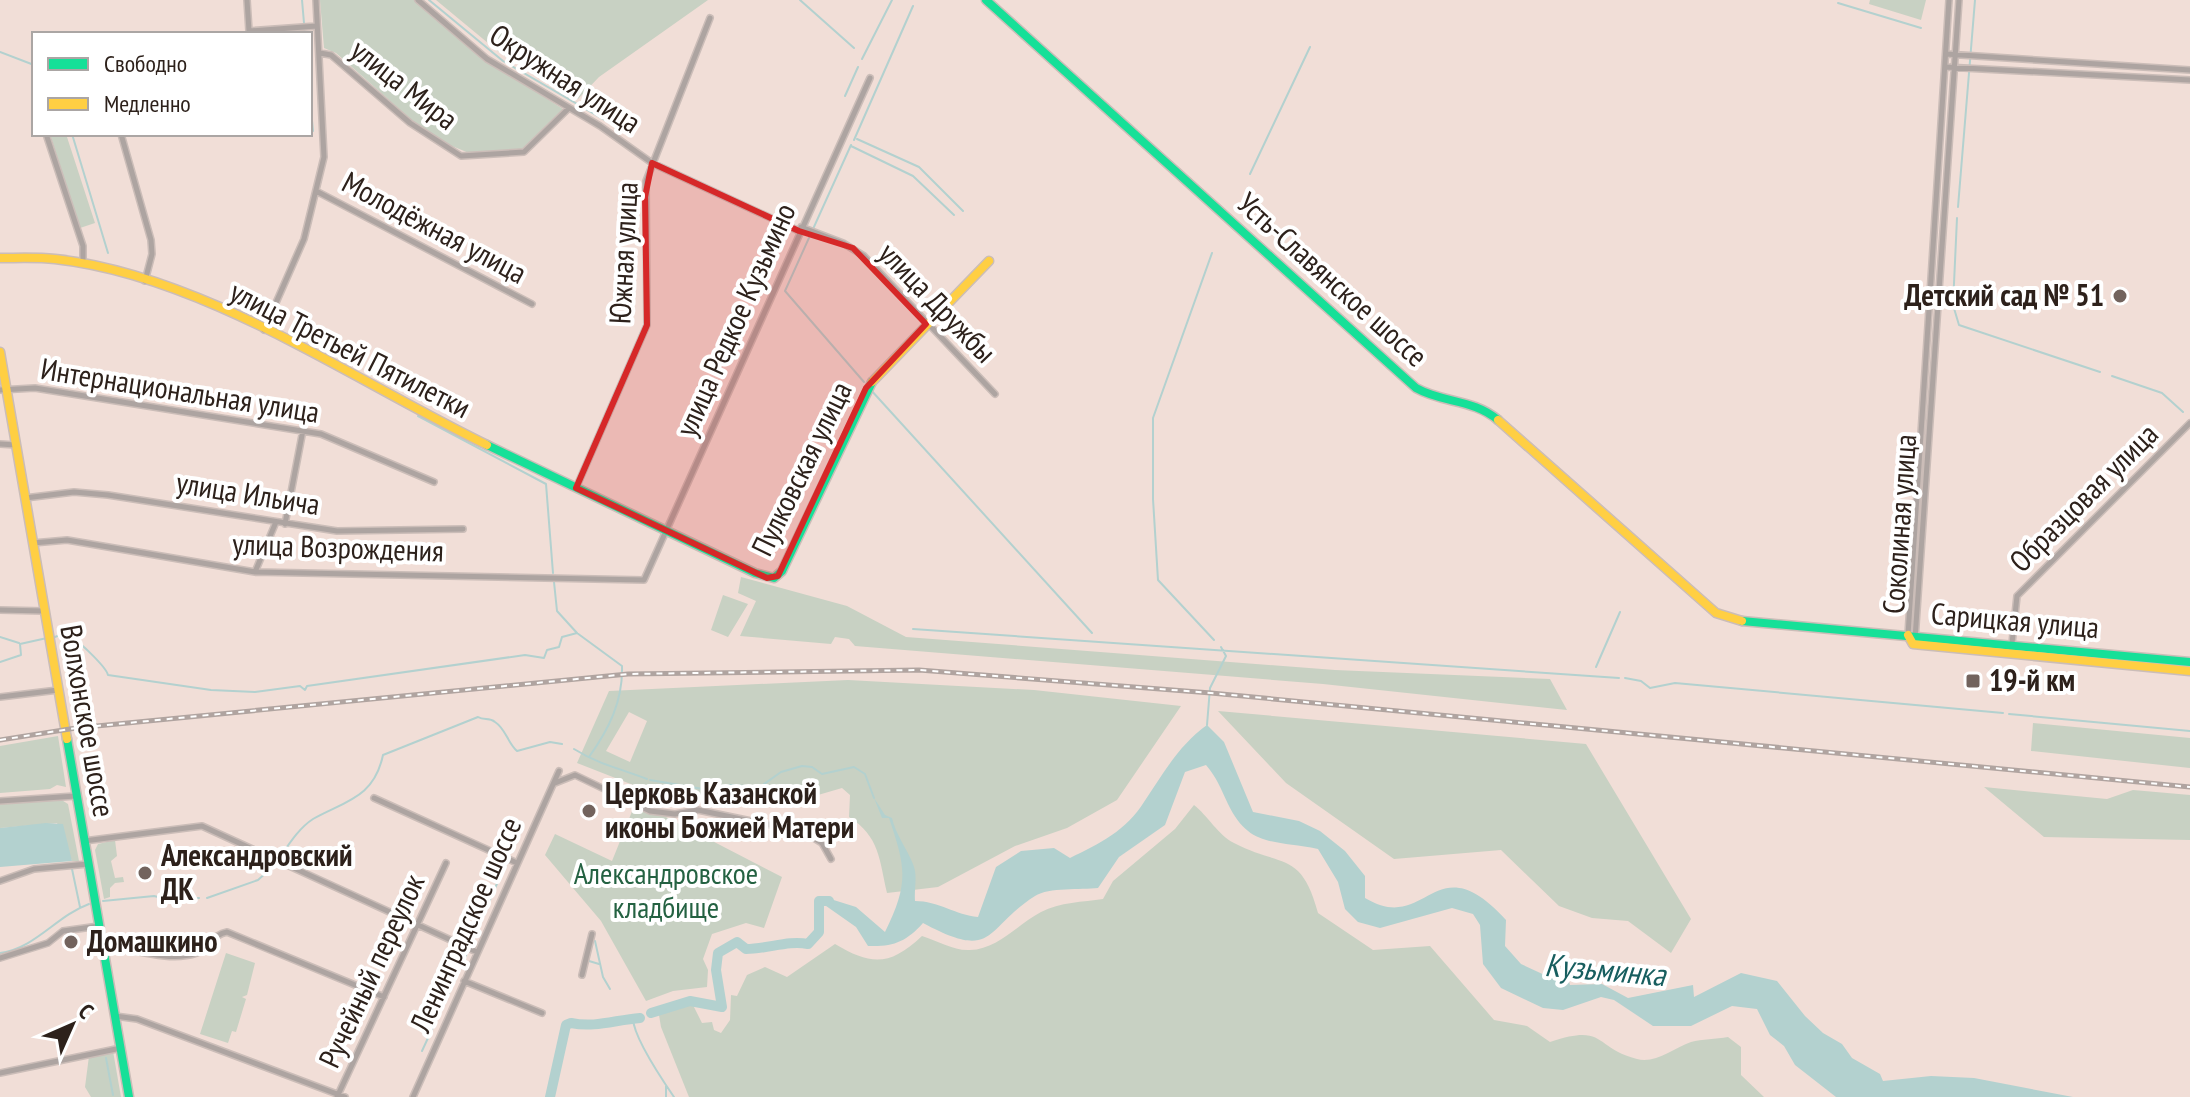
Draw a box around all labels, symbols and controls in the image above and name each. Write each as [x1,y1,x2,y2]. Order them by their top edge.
street label: Окружная улица [483,14,649,141]
street label: улица Мира [344,30,466,138]
legend [32,32,312,136]
text: Свободно [104,48,187,79]
text: Медленно [104,88,191,119]
street label: Молодёжная улица [336,162,534,292]
street label: Южная улица [599,181,646,325]
street label: Усть-Славянское шоссе [1230,183,1436,375]
street label: улица Редкое Кузьмино [666,197,804,442]
street label: улица Дружбы [871,233,1005,370]
street label: улица Третьей Пятилетки [224,271,478,426]
place label: Детский сад № 51 [1904,275,2104,314]
marker: Детский сад № 51 [2111,287,2129,305]
street label: Интернациональная улица [38,348,322,431]
street label: Пулковская улица [742,375,860,562]
street label: Образцовая улица [2000,414,2166,580]
street label: Соколиная улица [1873,433,1924,615]
street label: улица Ильича [174,462,323,523]
street label: улица Возрождения [232,523,444,570]
street label: Сарицкая улица [1930,593,2101,646]
street label: Волхонское шоссе [52,622,125,820]
place label: 19-й км [1989,660,2075,699]
marker: 19-й км [1964,672,1982,690]
place label: Церковь Казанской иконы Божией Матери [605,773,854,846]
marker: Церковь Казанской иконы Божией Матери [580,802,598,820]
street label: Ленинградское шоссе [399,811,529,1039]
place label: Александровский ДК [160,835,353,908]
park label: Александровское кладбище [574,853,758,926]
marker: Александровский ДК [136,864,154,882]
street label: Ручейный переулок [309,867,433,1073]
place label: Домашкино [87,921,218,960]
marker: Домашкино [62,933,80,951]
water label: Кузьминка [1543,943,1669,995]
north arrow [32,985,112,1065]
text: С [73,997,100,1024]

